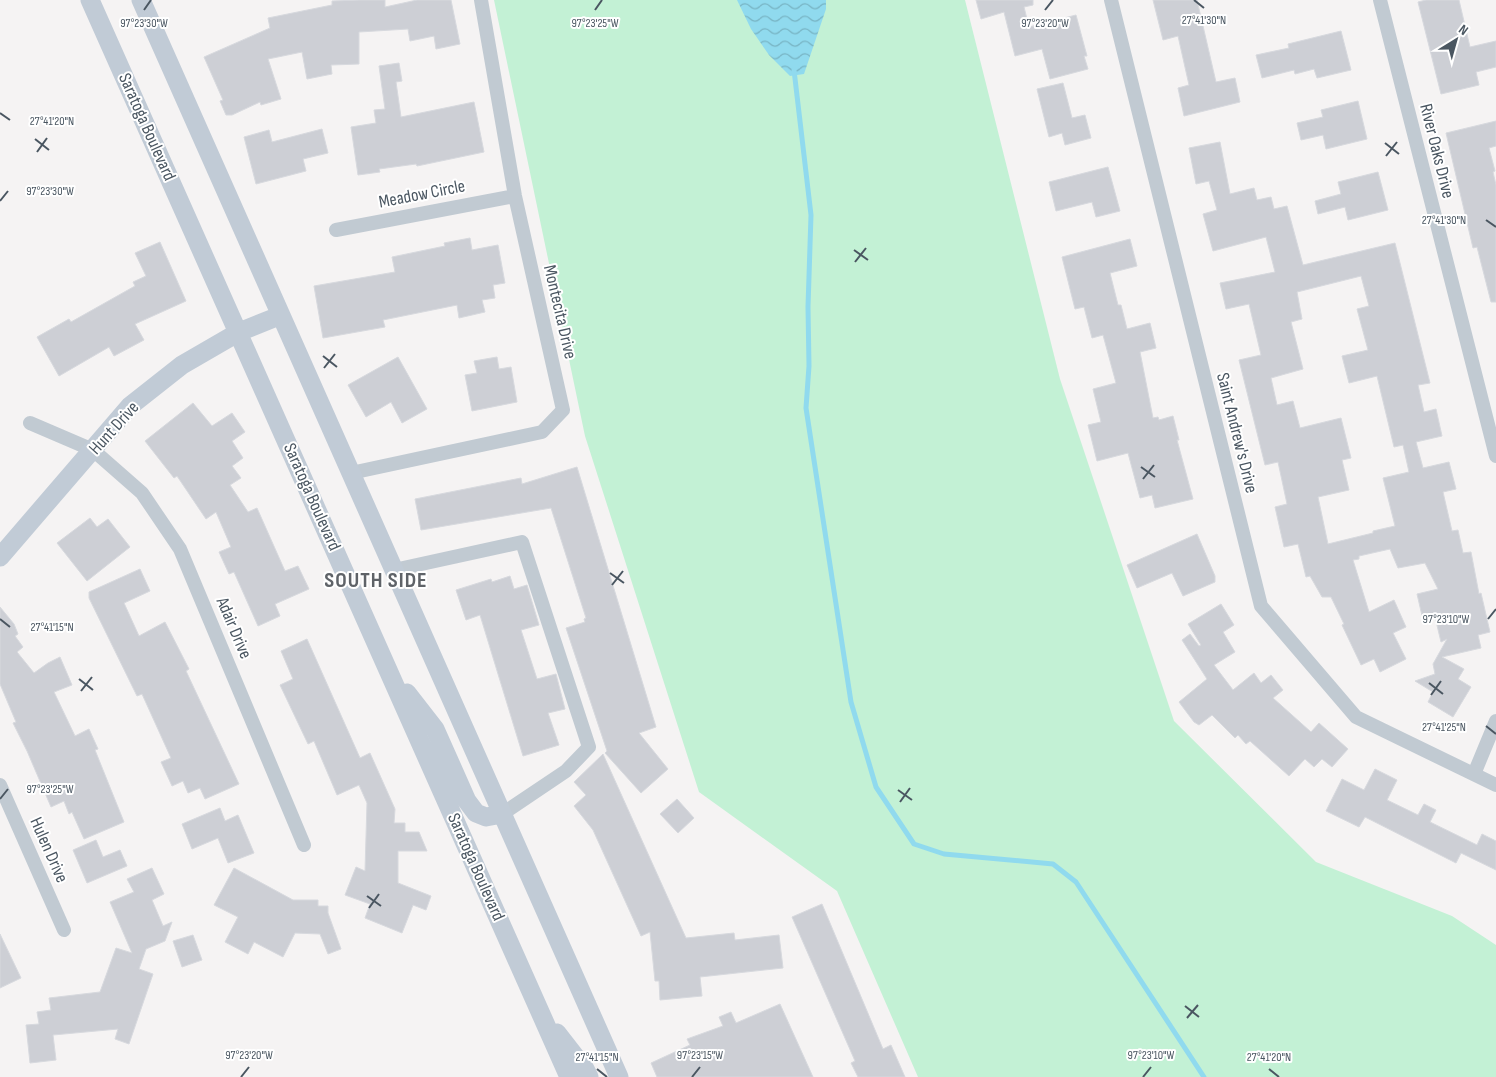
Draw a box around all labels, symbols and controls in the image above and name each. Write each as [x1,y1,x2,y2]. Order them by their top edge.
text: 27°41'30"N [1182,13,1226,28]
north arrow [1431,15,1481,65]
text: 97°23'30"W [120,16,168,31]
text: 97°23'25"W [571,16,619,31]
text: 97°23'20"W [1021,16,1069,31]
text: N [1455,21,1472,39]
street label: Saratoga Boulevard [114,70,180,184]
street label: River Oaks Drive [1415,102,1459,200]
text: 27°41'20"N [30,114,74,129]
street label: Meadow Circle [377,175,467,213]
text: 97°23'30"W [26,184,74,199]
text: 27°41'30"N [1422,213,1466,228]
street label: Montecita Drive [539,263,581,361]
street label: Saint Andrew's Drive [1212,371,1262,495]
street label: Hunt Drive [85,397,143,459]
street label: Saratoga Boulevard [279,440,345,554]
district label: SOUTH SIDE [324,567,428,594]
street label: Adair Drive [211,593,256,662]
text: 97°23'10"W [1423,612,1470,627]
text: 27°41'15"N [30,620,74,635]
text: 27°41'25"N [1422,720,1466,735]
text: 97°23'25"W [26,782,74,797]
street label: Saratoga Boulevard [443,810,509,924]
street label: Hulen Drive [25,814,73,886]
text: 97°23'20"W [225,1048,273,1063]
text: 97°23'15"W [677,1048,723,1063]
text: 97°23'10"W [1128,1048,1175,1063]
text: 27°41'15"N [575,1050,619,1065]
text: 27°41'20"N [1247,1050,1291,1065]

